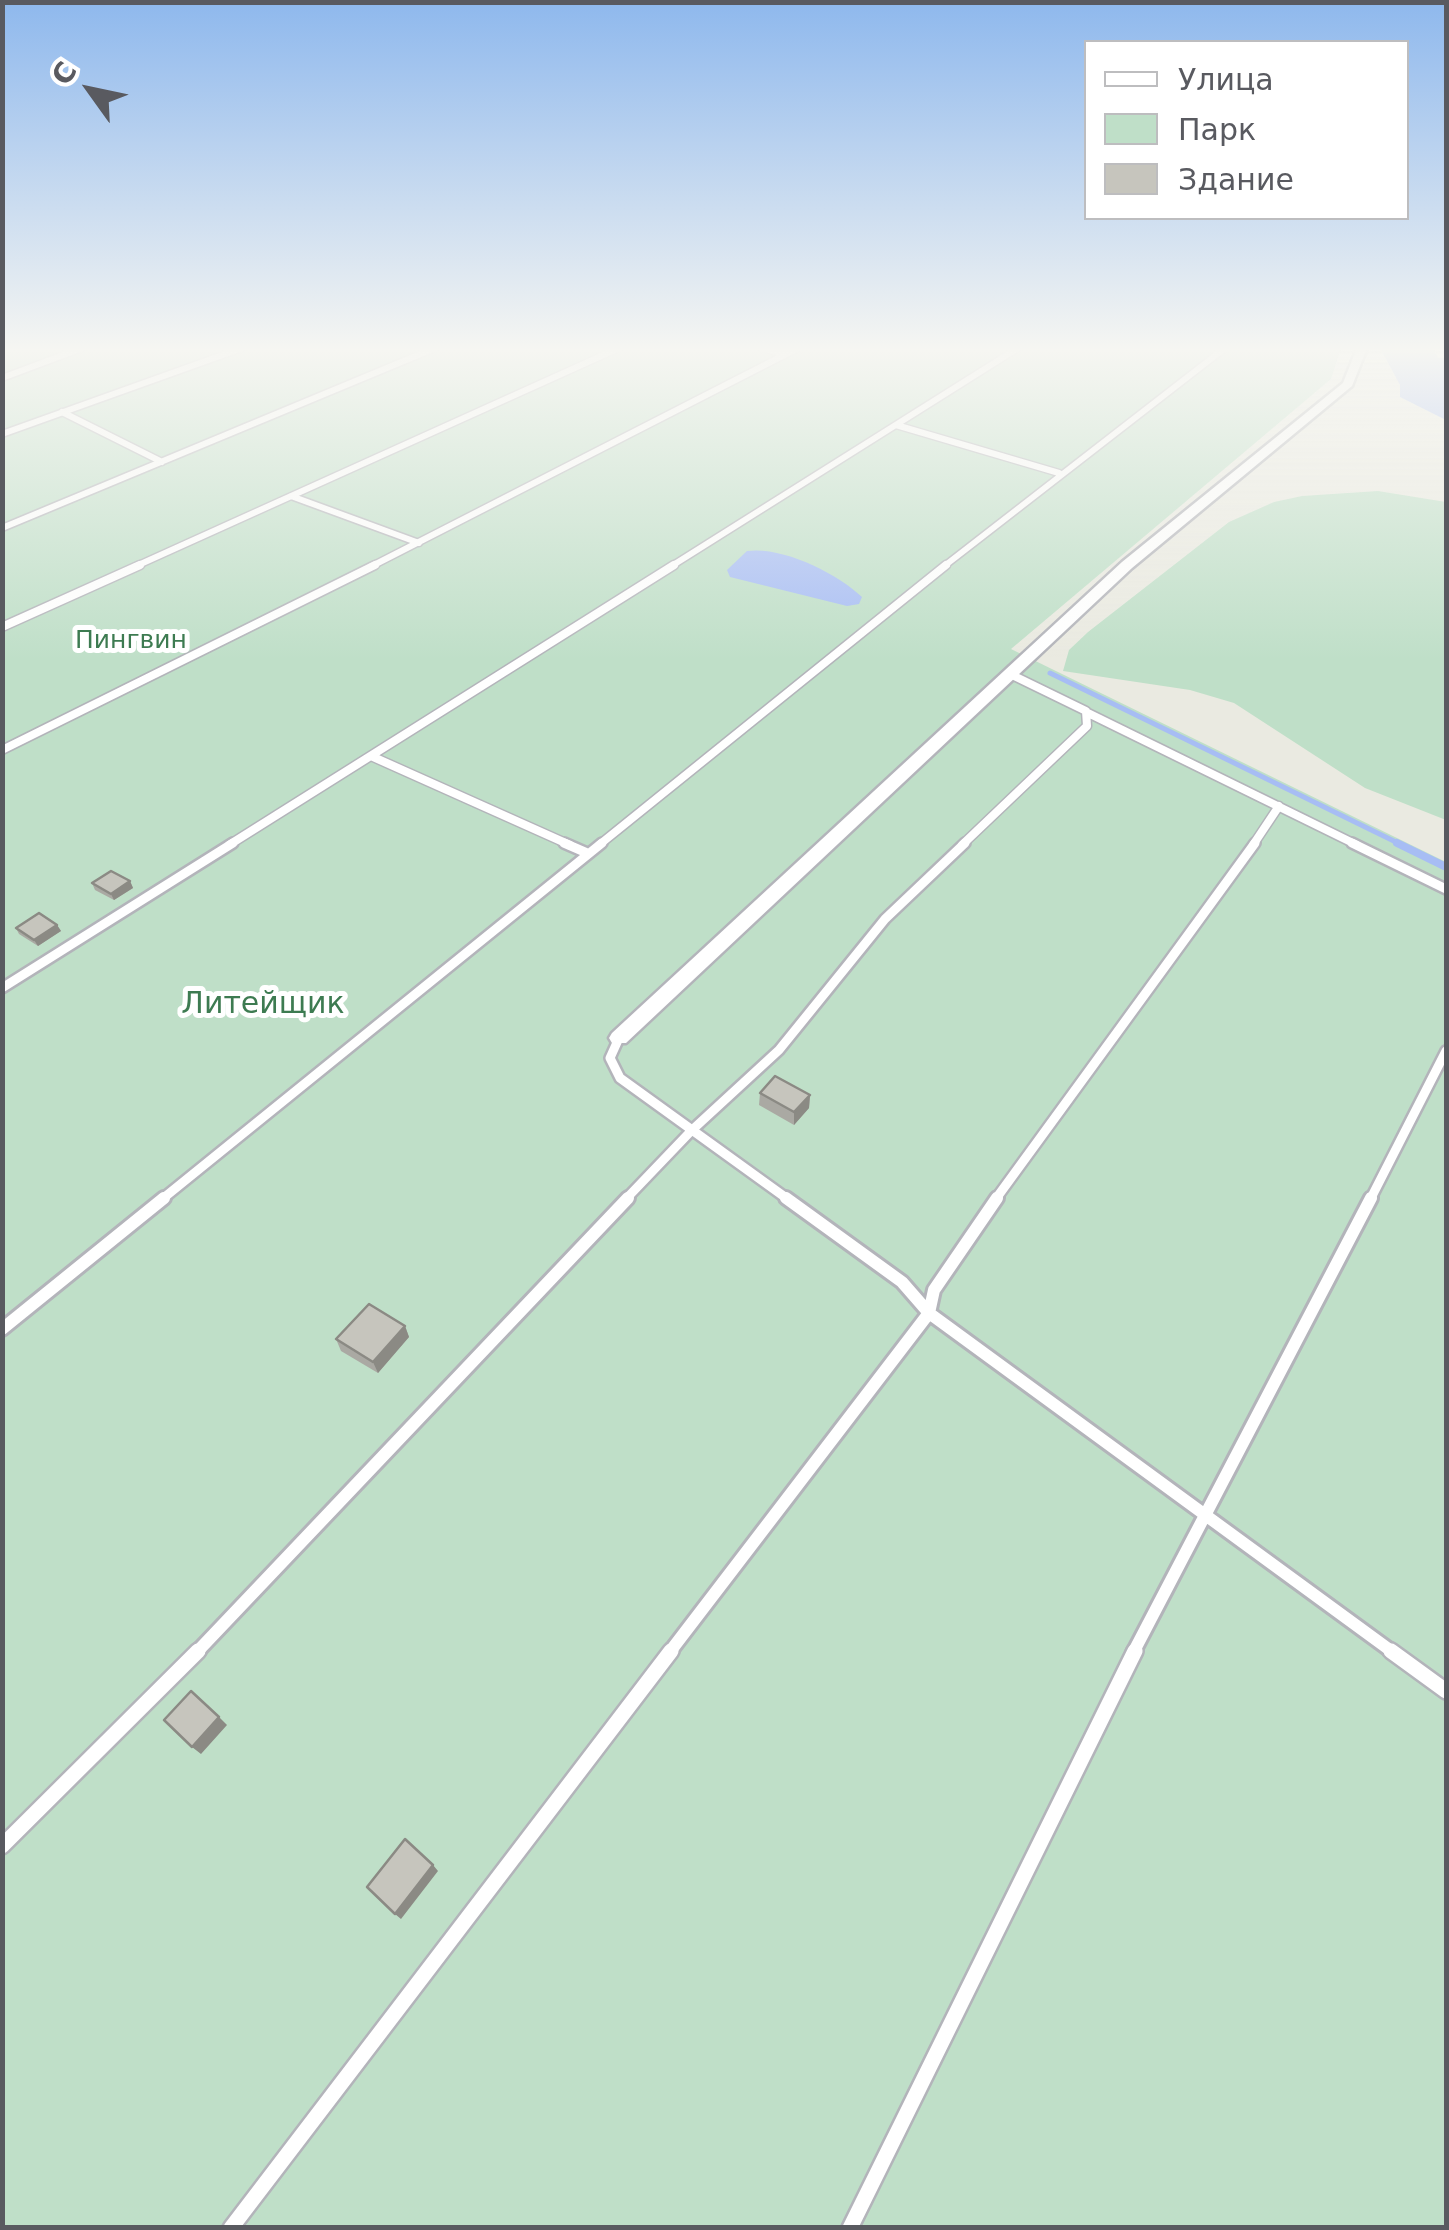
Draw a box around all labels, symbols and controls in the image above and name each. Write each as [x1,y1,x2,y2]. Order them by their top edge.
north arrow [40,40,140,140]
legend [1084,40,1409,220]
text: С [45,56,84,91]
text: Улица [1178,62,1274,97]
text: Парк [1178,112,1256,147]
text: Здание [1178,162,1294,197]
park label: Пингвин [75,626,187,656]
park label: Литейщик [181,987,345,1023]

